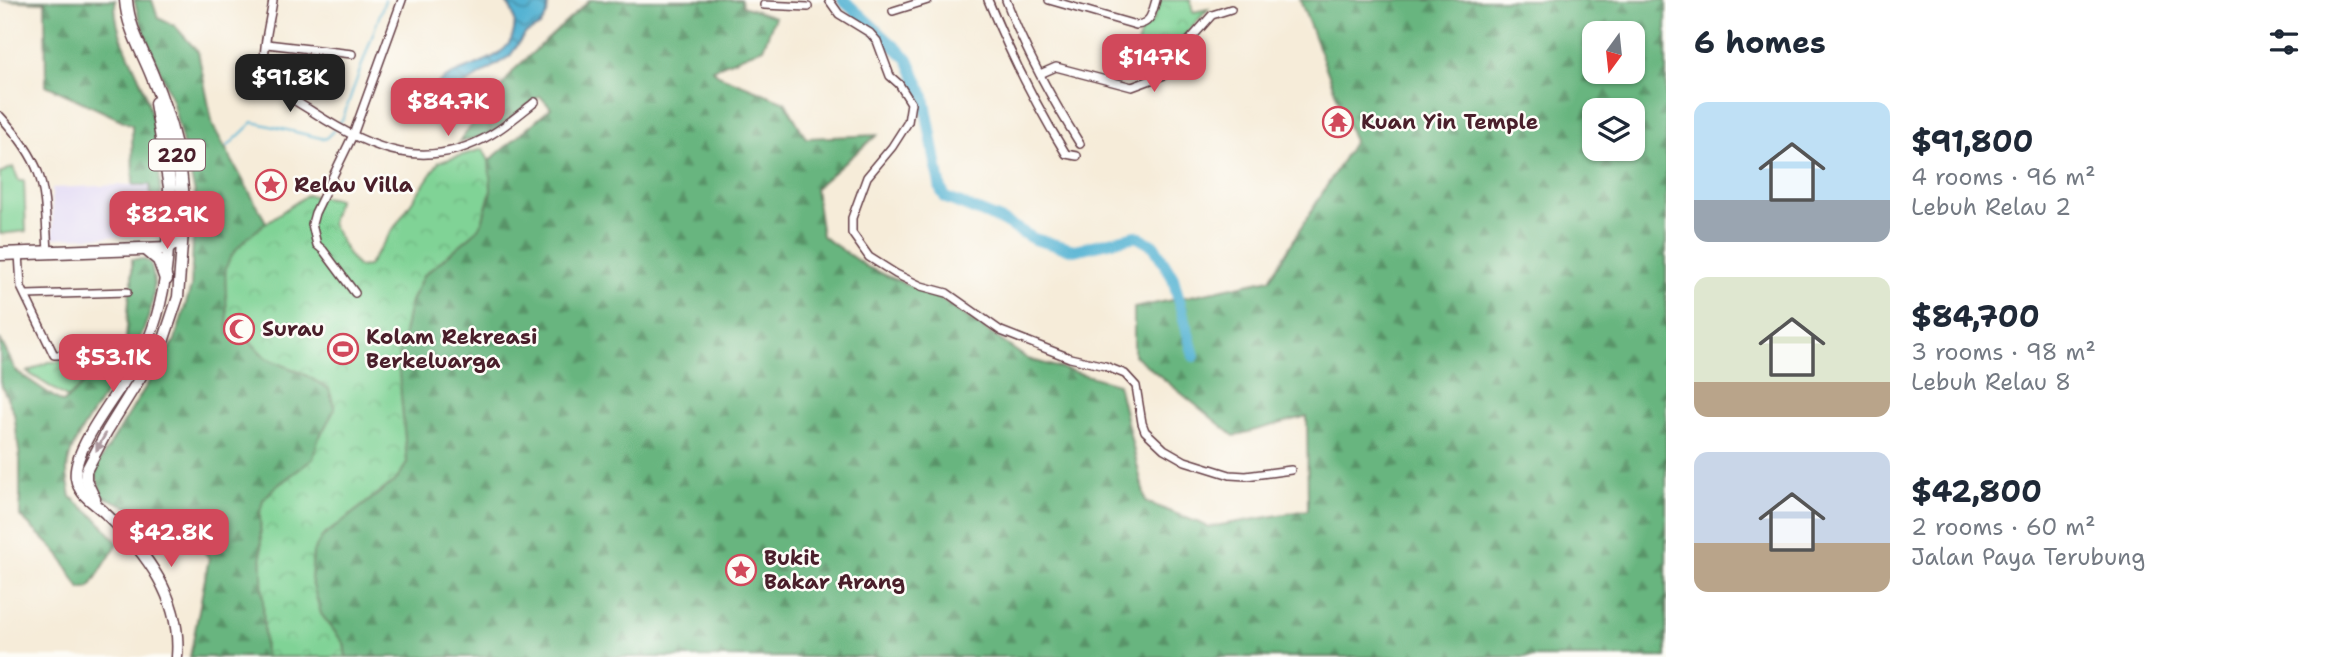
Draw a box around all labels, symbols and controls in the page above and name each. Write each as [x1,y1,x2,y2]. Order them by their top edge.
north arrow [1582,21,1645,84]
map controls [1582,21,1645,161]
text: 6 homes [1694,22,1826,63]
icon: filters [2265,23,2303,61]
pin: $147K [1105,34,1203,94]
text: $147K [1118,42,1190,72]
pin: $91.8K [233,54,347,114]
text: $91.8K [251,62,329,92]
pin: $84.7K [391,78,505,138]
text: $84.7K [407,86,489,116]
button: layers [1582,98,1645,161]
temple icon: Kuan Yin Temple [1321,105,1355,139]
place label: Kuan Yin Temple [1361,108,1538,136]
text: $91,800 [1911,121,2034,162]
icon: home [1750,130,1834,214]
road number: 220 [149,140,205,170]
text: 4 rooms · 96 m² [1911,162,2096,192]
place icon: Relau Villa [254,168,288,202]
place label: Relau Villa [294,171,414,199]
pin: $82.9K [110,191,224,251]
text: Lebuh Relau 2 [1911,192,2071,222]
text: $82.9K [126,199,209,229]
text: $84,700 [1911,296,2040,337]
icon: home [1750,305,1834,389]
mosque icon: Surau [222,312,256,346]
place label: Surau [262,315,324,343]
place label: Kolam Rekreasi Berkeluarga [366,323,537,375]
sports icon: Kolam Rekreasi Berkeluarga [326,332,360,366]
pin: $53.1K [56,334,170,394]
text: 3 rooms · 98 m² [1911,337,2096,367]
text: $53.1K [75,342,151,372]
text: Lebuh Relau 8 [1911,367,2071,397]
one-way arrow [95,432,107,452]
text: $42,800 [1911,471,2042,512]
icon: home [1750,480,1834,564]
pin: $42.8K [114,510,228,569]
text: 2 rooms · 60 m² [1911,512,2096,542]
text: $42.8K [129,517,213,547]
text: Jalan Paya Terubung [1911,542,2145,572]
place label: Bukit Bakar Arang [764,544,905,596]
place icon: Bukit Bakar Arang [724,553,758,587]

